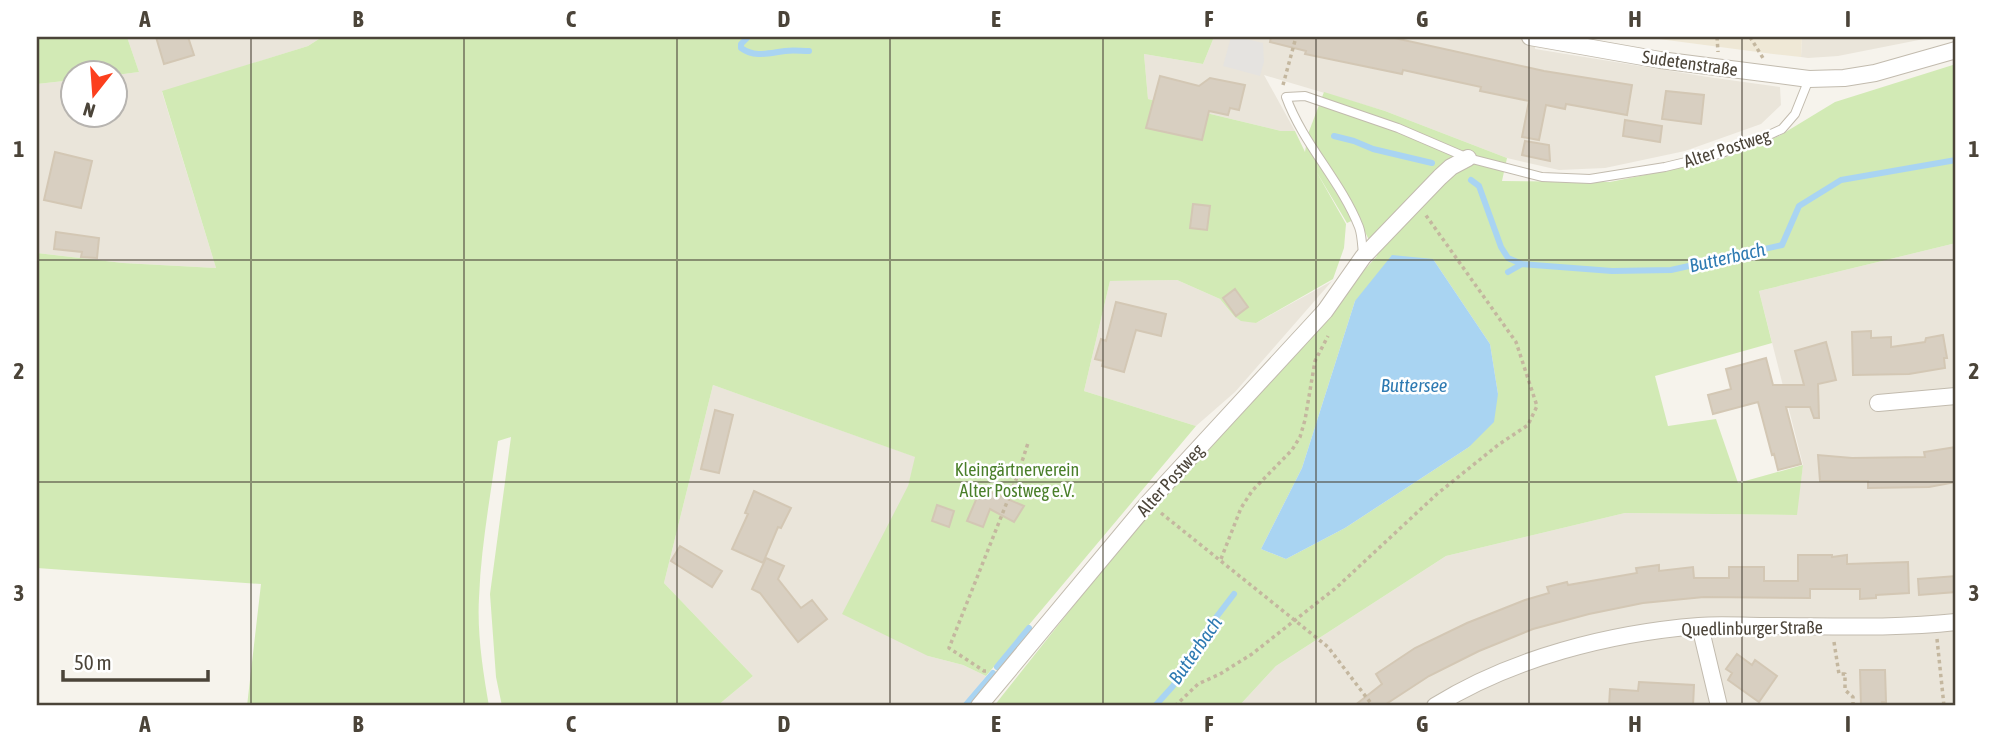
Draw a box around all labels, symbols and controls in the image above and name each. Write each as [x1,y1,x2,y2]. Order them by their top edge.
text: A [138,6,151,32]
text: B [353,6,364,32]
text: C [566,6,577,32]
text: D [778,6,791,32]
text: E [991,6,1001,32]
text: F [1204,6,1214,32]
text: G [1416,6,1428,32]
text: H [1628,6,1642,32]
text: I [1845,6,1851,32]
street label: Sudetenstraße [1641,46,1739,80]
north arrow [60,60,130,130]
text: N [80,98,98,122]
street label: Alter Postweg [1681,124,1773,172]
text: 1 [14,136,25,162]
text: 1 [1969,136,1980,162]
water label: Butterbach [1687,238,1767,276]
text: 2 [14,358,24,384]
text: 2 [1969,358,1979,384]
water label: Buttersee [1381,374,1447,396]
street label: Alter Postweg [1132,439,1208,520]
park label: Kleingärtnerverein Alter Postweg e.V. [955,459,1079,501]
text: 3 [14,580,24,606]
text: 3 [1969,580,1979,606]
water label: Butterbach [1164,612,1226,688]
street label: Quedlinburger Straße [1681,616,1823,640]
scale bar [63,638,208,682]
text: 50 m [74,650,112,674]
text: A [138,711,151,737]
text: B [353,711,364,737]
text: C [566,711,577,737]
text: D [778,711,791,737]
text: E [991,711,1001,737]
text: F [1204,711,1214,737]
text: G [1416,711,1428,737]
text: H [1628,711,1642,737]
text: I [1845,711,1851,737]

